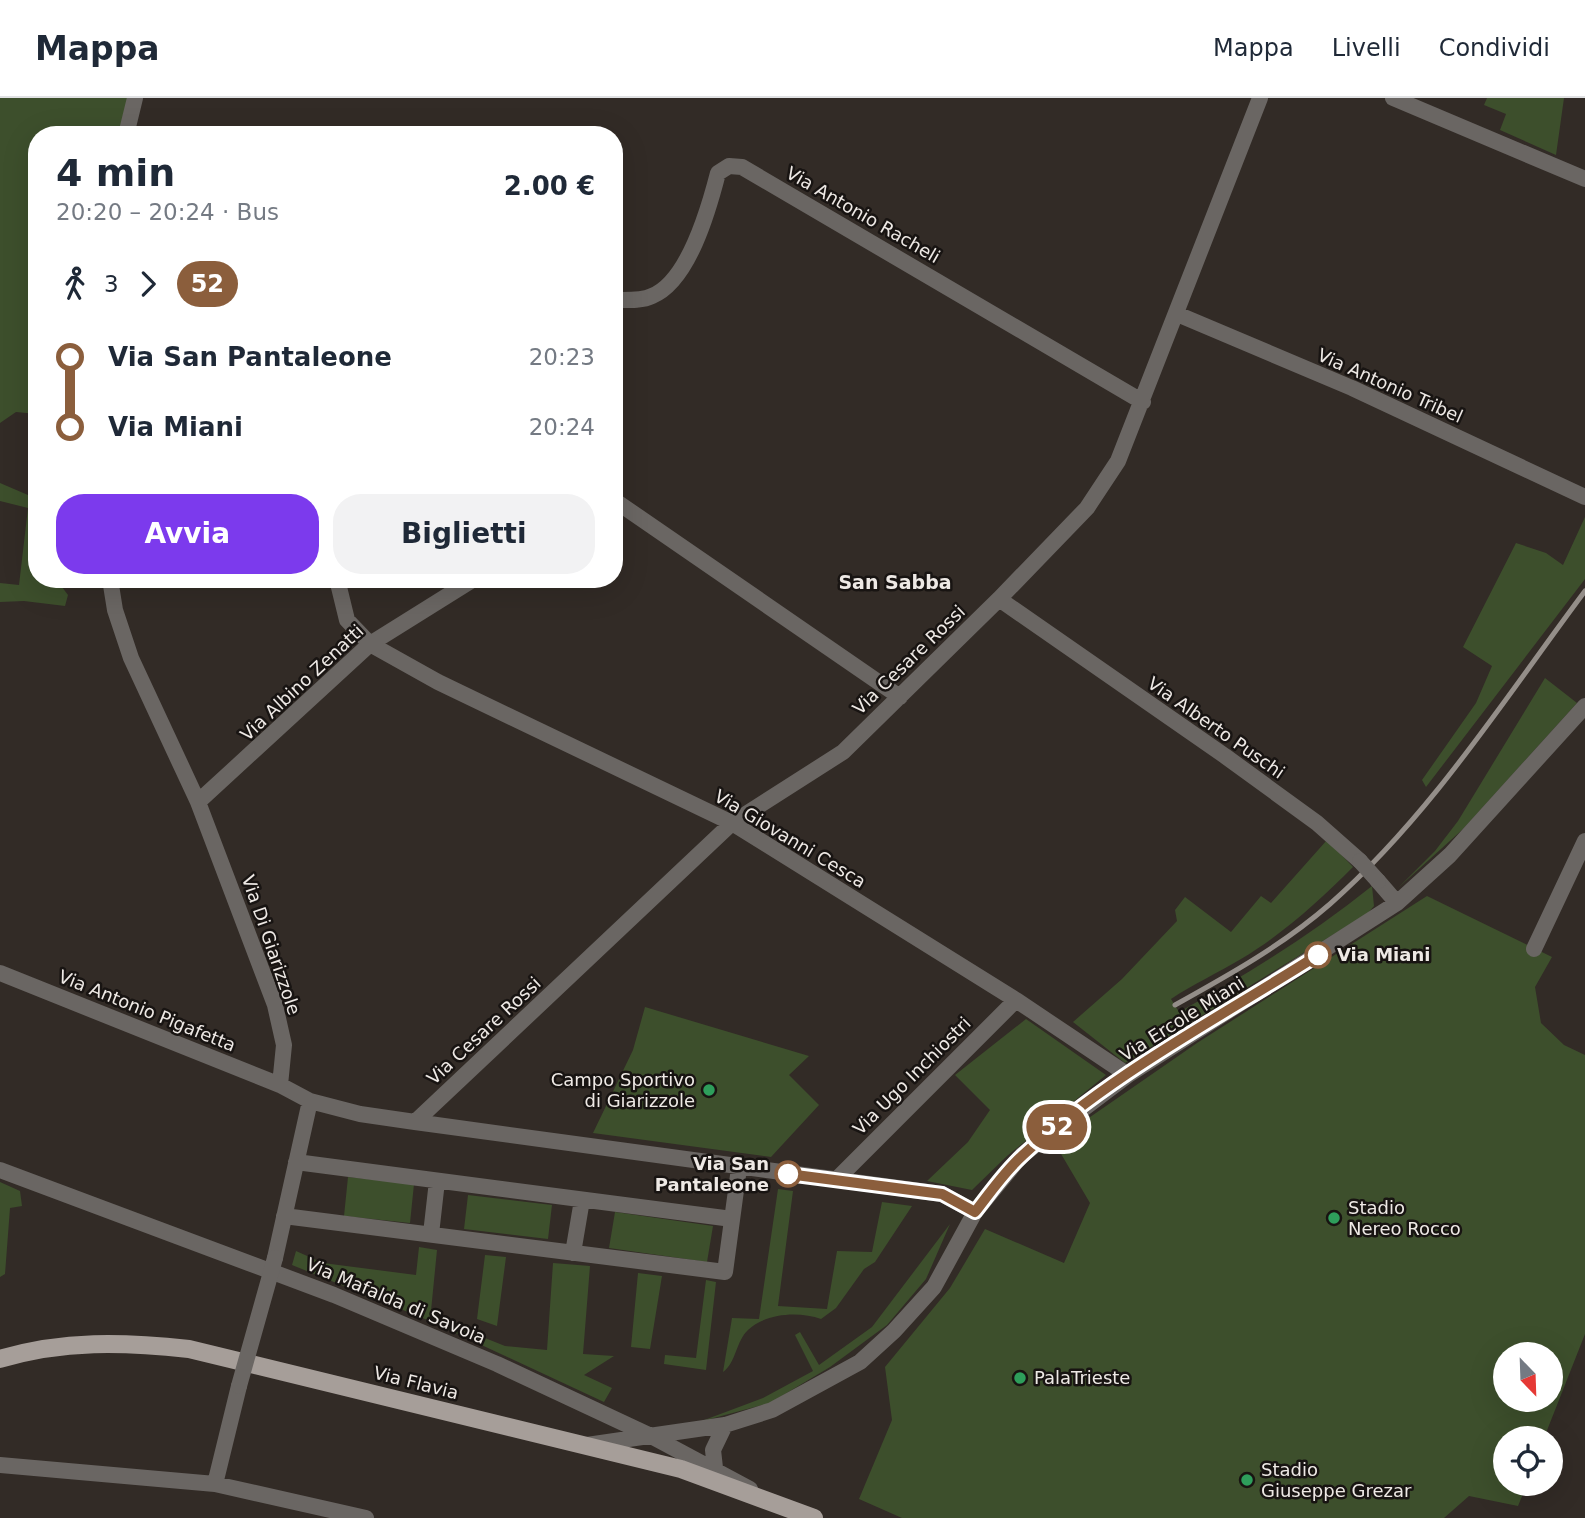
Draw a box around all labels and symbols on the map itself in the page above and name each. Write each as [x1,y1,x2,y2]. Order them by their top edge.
street label: Via Antonio Racheli [783,162,944,267]
street label: Via Antonio Tribel [1314,344,1466,427]
district label: San Sabba [838,571,952,593]
street label: Via Cesare Rossi [848,601,969,719]
street label: Via Albino Zenatti [236,620,368,745]
street label: Via Alberto Puschi [1144,672,1289,783]
street label: Via Giovanni Cesca [711,785,870,892]
street label: Via Di Giarizzole [238,872,305,1018]
marker: Via Miani [1305,942,1331,968]
place label: Via Miani [1337,944,1430,965]
street label: Via Antonio Pigafetta [56,965,239,1056]
street label: Via Cesare Rossi [422,972,545,1089]
street label: Via Ercole Miani [1116,972,1248,1065]
street label: Via Ugo Inchiostri [848,1012,975,1139]
place label: Campo Sportivo di Giarizzole [551,1069,695,1111]
marker: Campo Sportivo di Giarizzole [701,1082,717,1098]
line badge: 52 [1026,1104,1088,1150]
place label: Via San Pantaleone [655,1153,769,1195]
marker: Via San Pantaleone [775,1161,801,1187]
place label: Stadio Nereo Rocco [1348,1197,1461,1239]
marker: Stadio Nereo Rocco [1326,1210,1342,1226]
street label: Via Mafalda di Savoia [303,1253,489,1348]
north arrow [1493,1342,1563,1412]
street label: Via Flavia [371,1362,461,1403]
place label: PalaTrieste [1034,1367,1130,1388]
marker: PalaTrieste [1012,1370,1028,1386]
place label: Stadio Giuseppe Grezar [1261,1459,1412,1501]
marker: Stadio Giuseppe Grezar [1239,1472,1255,1488]

